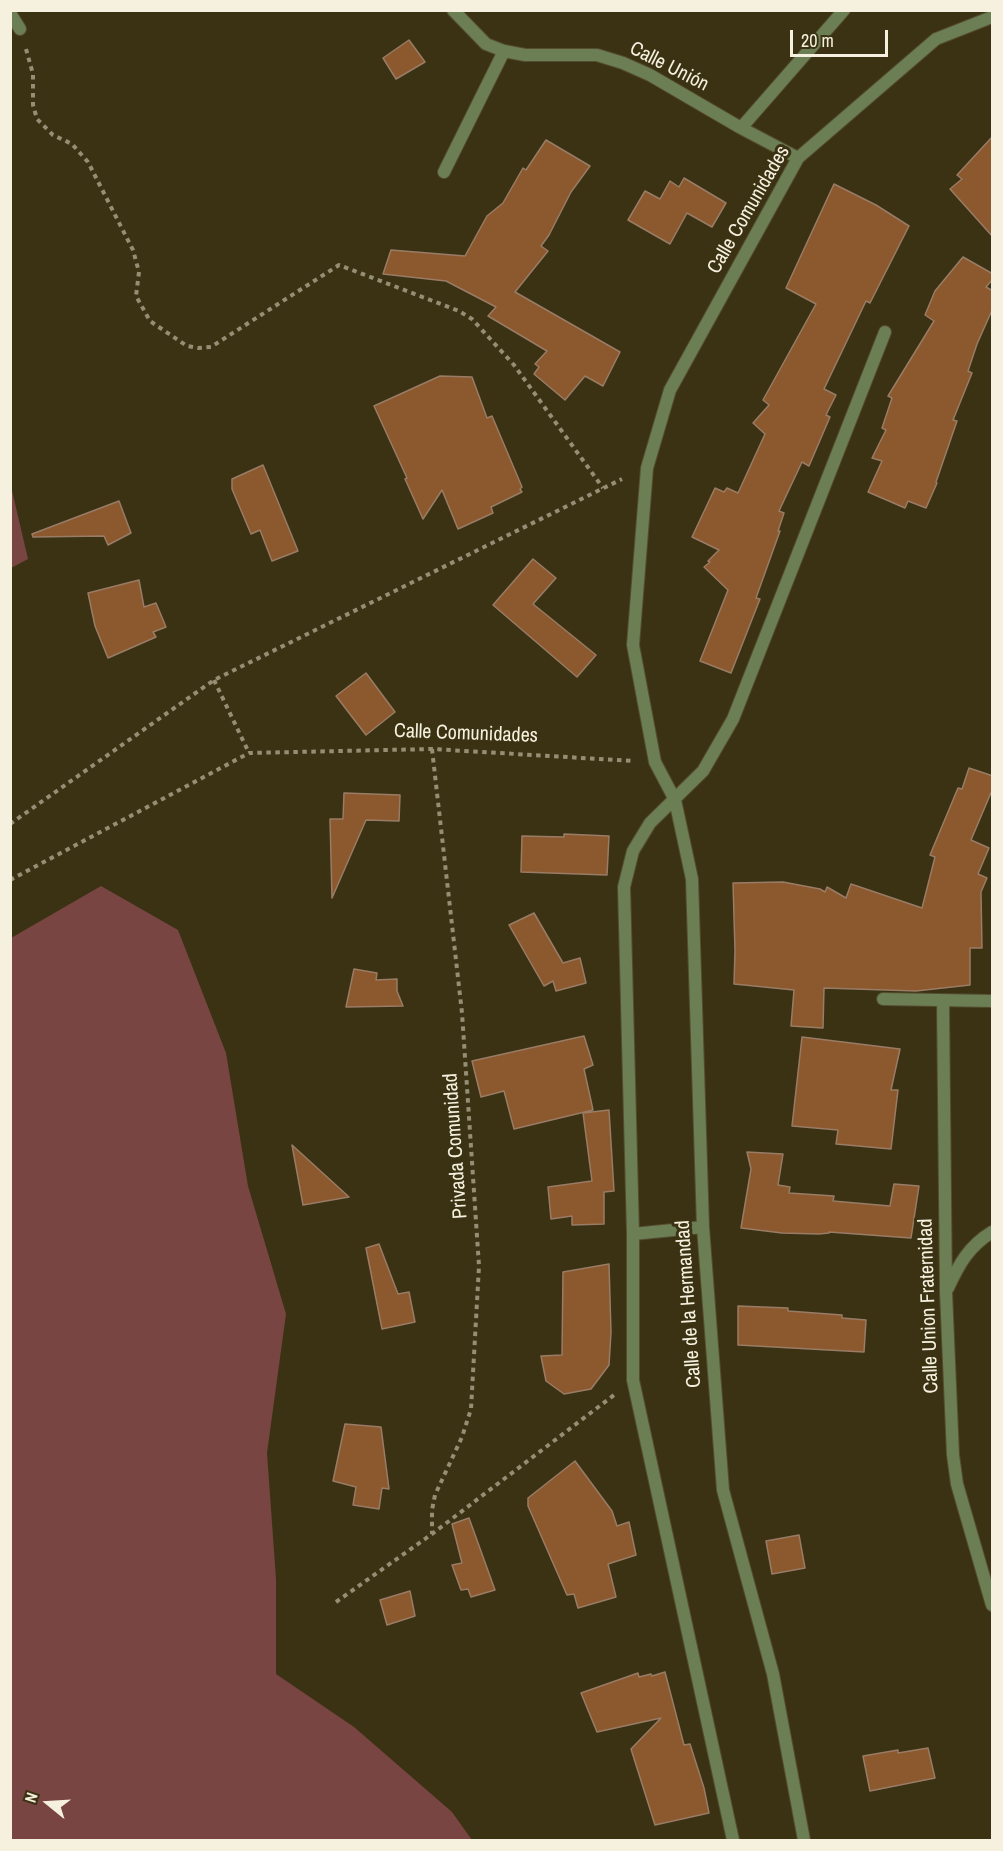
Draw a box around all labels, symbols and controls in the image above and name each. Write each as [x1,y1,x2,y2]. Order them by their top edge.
scale bar [793,18,890,56]
text: 20 m [801,28,834,53]
street label: Calle Unión [625,37,713,97]
street label: Calle Comunidades [703,142,795,278]
street label: Calle Comunidades [394,719,538,749]
street label: Privada Comunidad [439,1072,473,1220]
street label: Calle Union Fraternidad [914,1218,944,1394]
street label: Calle de la Hermandad [671,1220,707,1388]
north arrow [18,1773,78,1833]
text: N [19,1790,43,1805]

